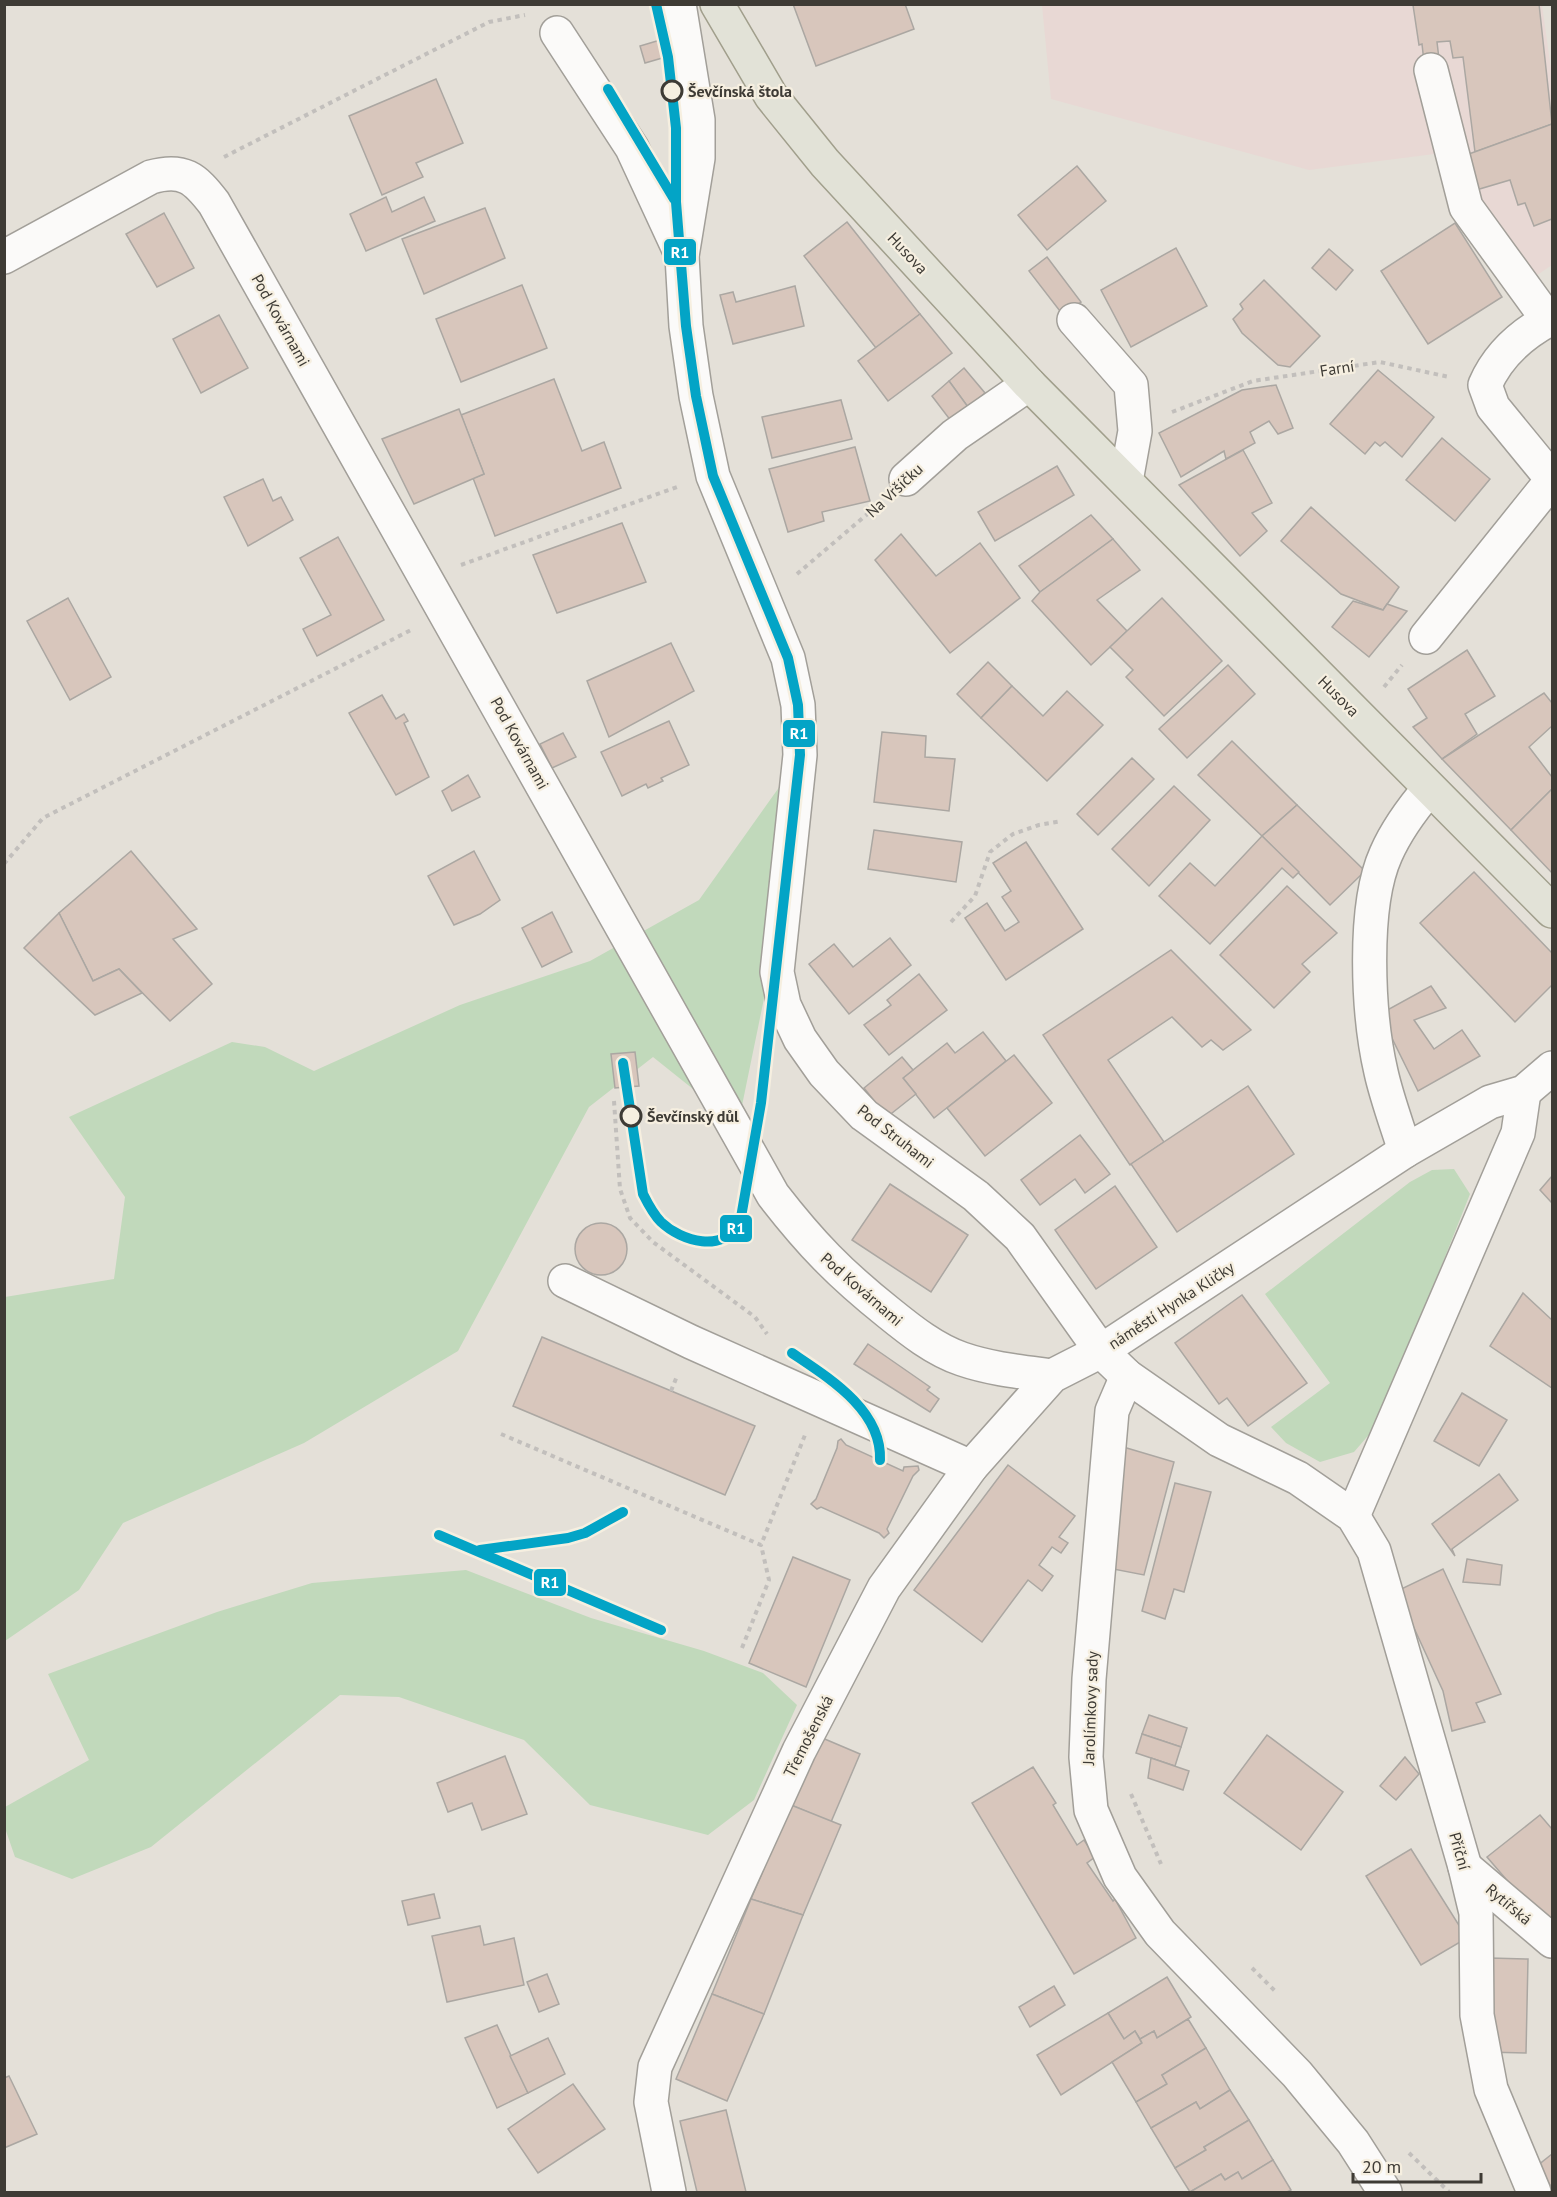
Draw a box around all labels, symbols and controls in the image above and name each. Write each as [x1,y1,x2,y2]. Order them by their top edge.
marker: Ševčínská štola [661,80,683,102]
place label: Ševčínská štola [688,81,792,101]
street label: Husova [884,228,932,278]
line badge: R1 [663,238,697,266]
text: R1 [671,242,689,262]
street label: Pod Kovárnami [247,270,315,370]
street label: Farní [1318,355,1356,381]
street label: Na Vršíčku [861,459,927,521]
street label: Husova [1314,671,1364,721]
street label: Pod Kovárnami [486,693,554,793]
line badge: R1 [782,719,816,748]
text: R1 [790,723,808,743]
street label: Pod Struhami [854,1100,938,1172]
marker: Ševčínský důl [620,1105,642,1127]
place label: Ševčínský důl [647,1106,739,1126]
line badge: R1 [719,1214,753,1243]
text: R1 [727,1218,745,1238]
street label: Pod Kovárnami [817,1248,907,1330]
street label: náměstí Hynka Kličky [1104,1256,1238,1353]
line badge: R1 [533,1568,567,1597]
text: R1 [541,1572,559,1592]
street label: Jarolímkovy sady [1078,1650,1102,1766]
street label: Třemošenská [779,1692,837,1780]
street label: Příční [1445,1830,1475,1872]
street label: Rytířská [1482,1879,1536,1929]
scale bar [1353,2146,1480,2184]
text: 20 m [1362,2155,1401,2178]

